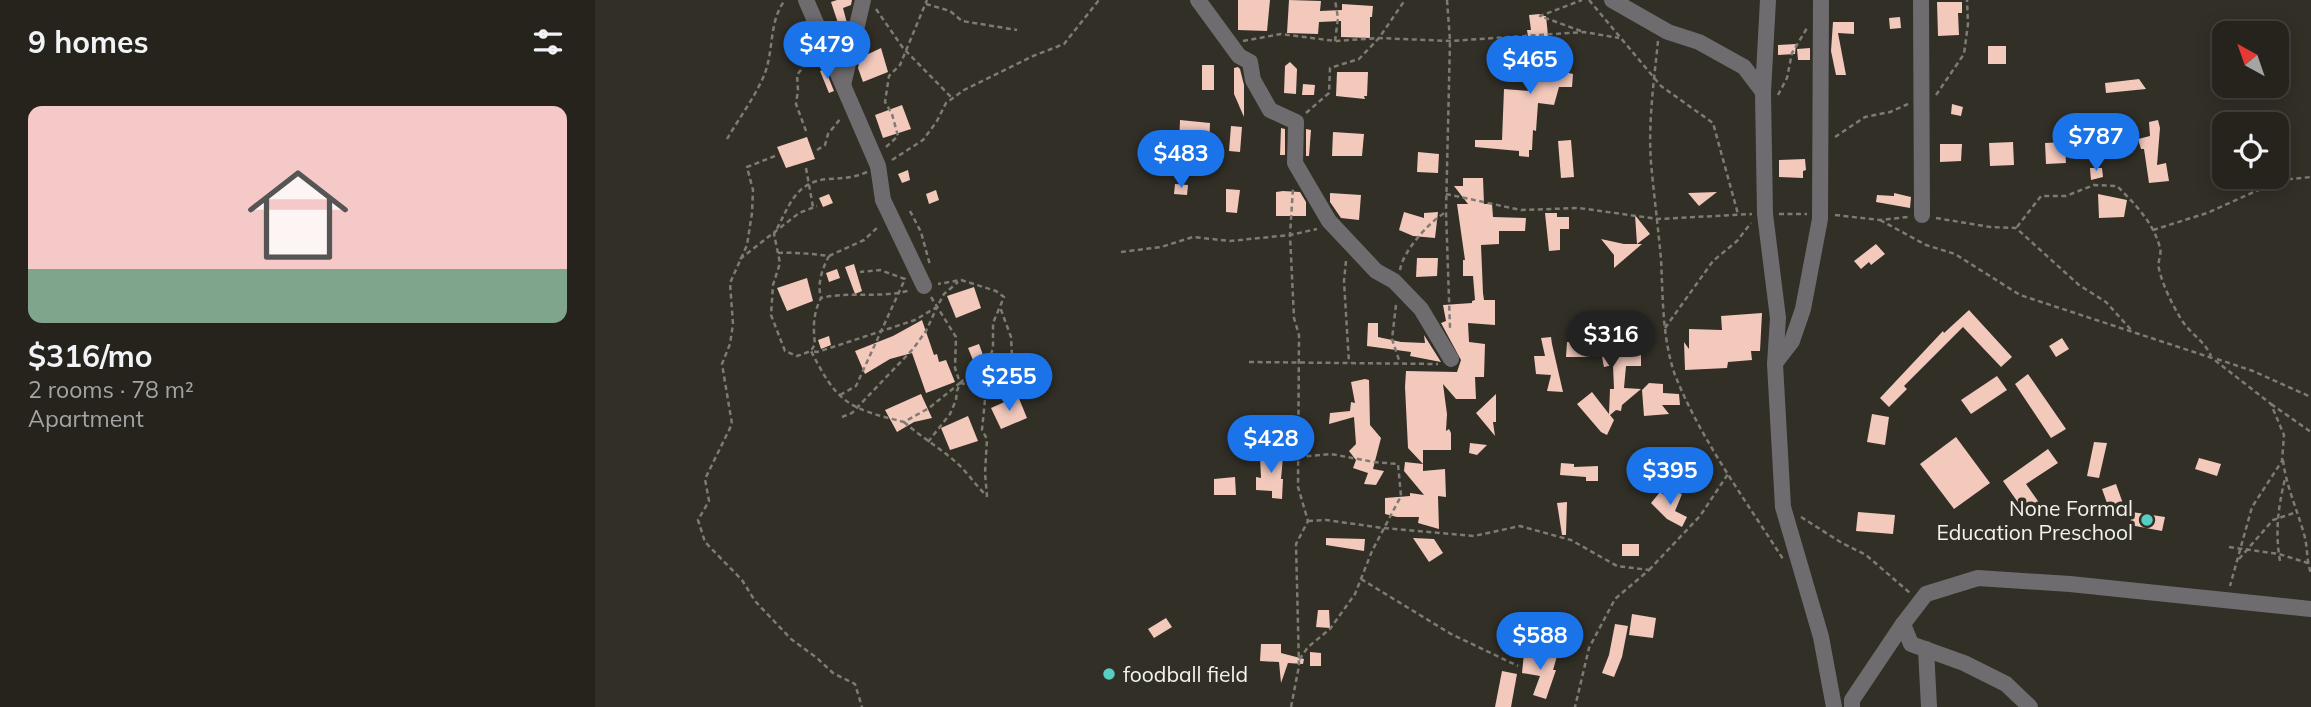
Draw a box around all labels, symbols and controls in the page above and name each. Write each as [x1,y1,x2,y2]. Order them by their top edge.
north arrow [2212,21,2289,98]
map controls [2212,21,2289,189]
pin: $479 [786,22,868,81]
text: 9 homes [28,23,149,61]
icon: filters [529,23,567,61]
text: $479 [799,29,855,58]
pin: $465 [1489,36,1571,96]
text: $465 [1502,44,1558,73]
button: locate [2212,112,2289,189]
pin: $787 [2055,114,2137,173]
text: $787 [2068,121,2124,150]
pin: $483 [1140,130,1222,190]
text: $483 [1153,138,1209,167]
icon: home [235,152,361,278]
pin: $316 [1570,312,1652,371]
text: $316 [1583,319,1639,348]
text: $316/mo [28,337,152,375]
pin: $255 [968,354,1050,413]
text: $255 [981,361,1037,390]
text: 2 rooms · 78 m² [28,375,194,404]
text: Apartment [28,404,144,433]
pin: $428 [1230,416,1312,475]
text: $428 [1243,423,1299,452]
pin: $395 [1629,448,1711,507]
text: $395 [1642,455,1698,484]
place label: None Formal Education Preschool [1937,495,2133,545]
marker: None Formal Education Preschool [2139,512,2155,528]
pin: $588 [1499,612,1581,672]
text: $588 [1512,620,1568,649]
place label: foodball field [1123,661,1248,687]
marker: foodball field [1101,666,1117,682]

